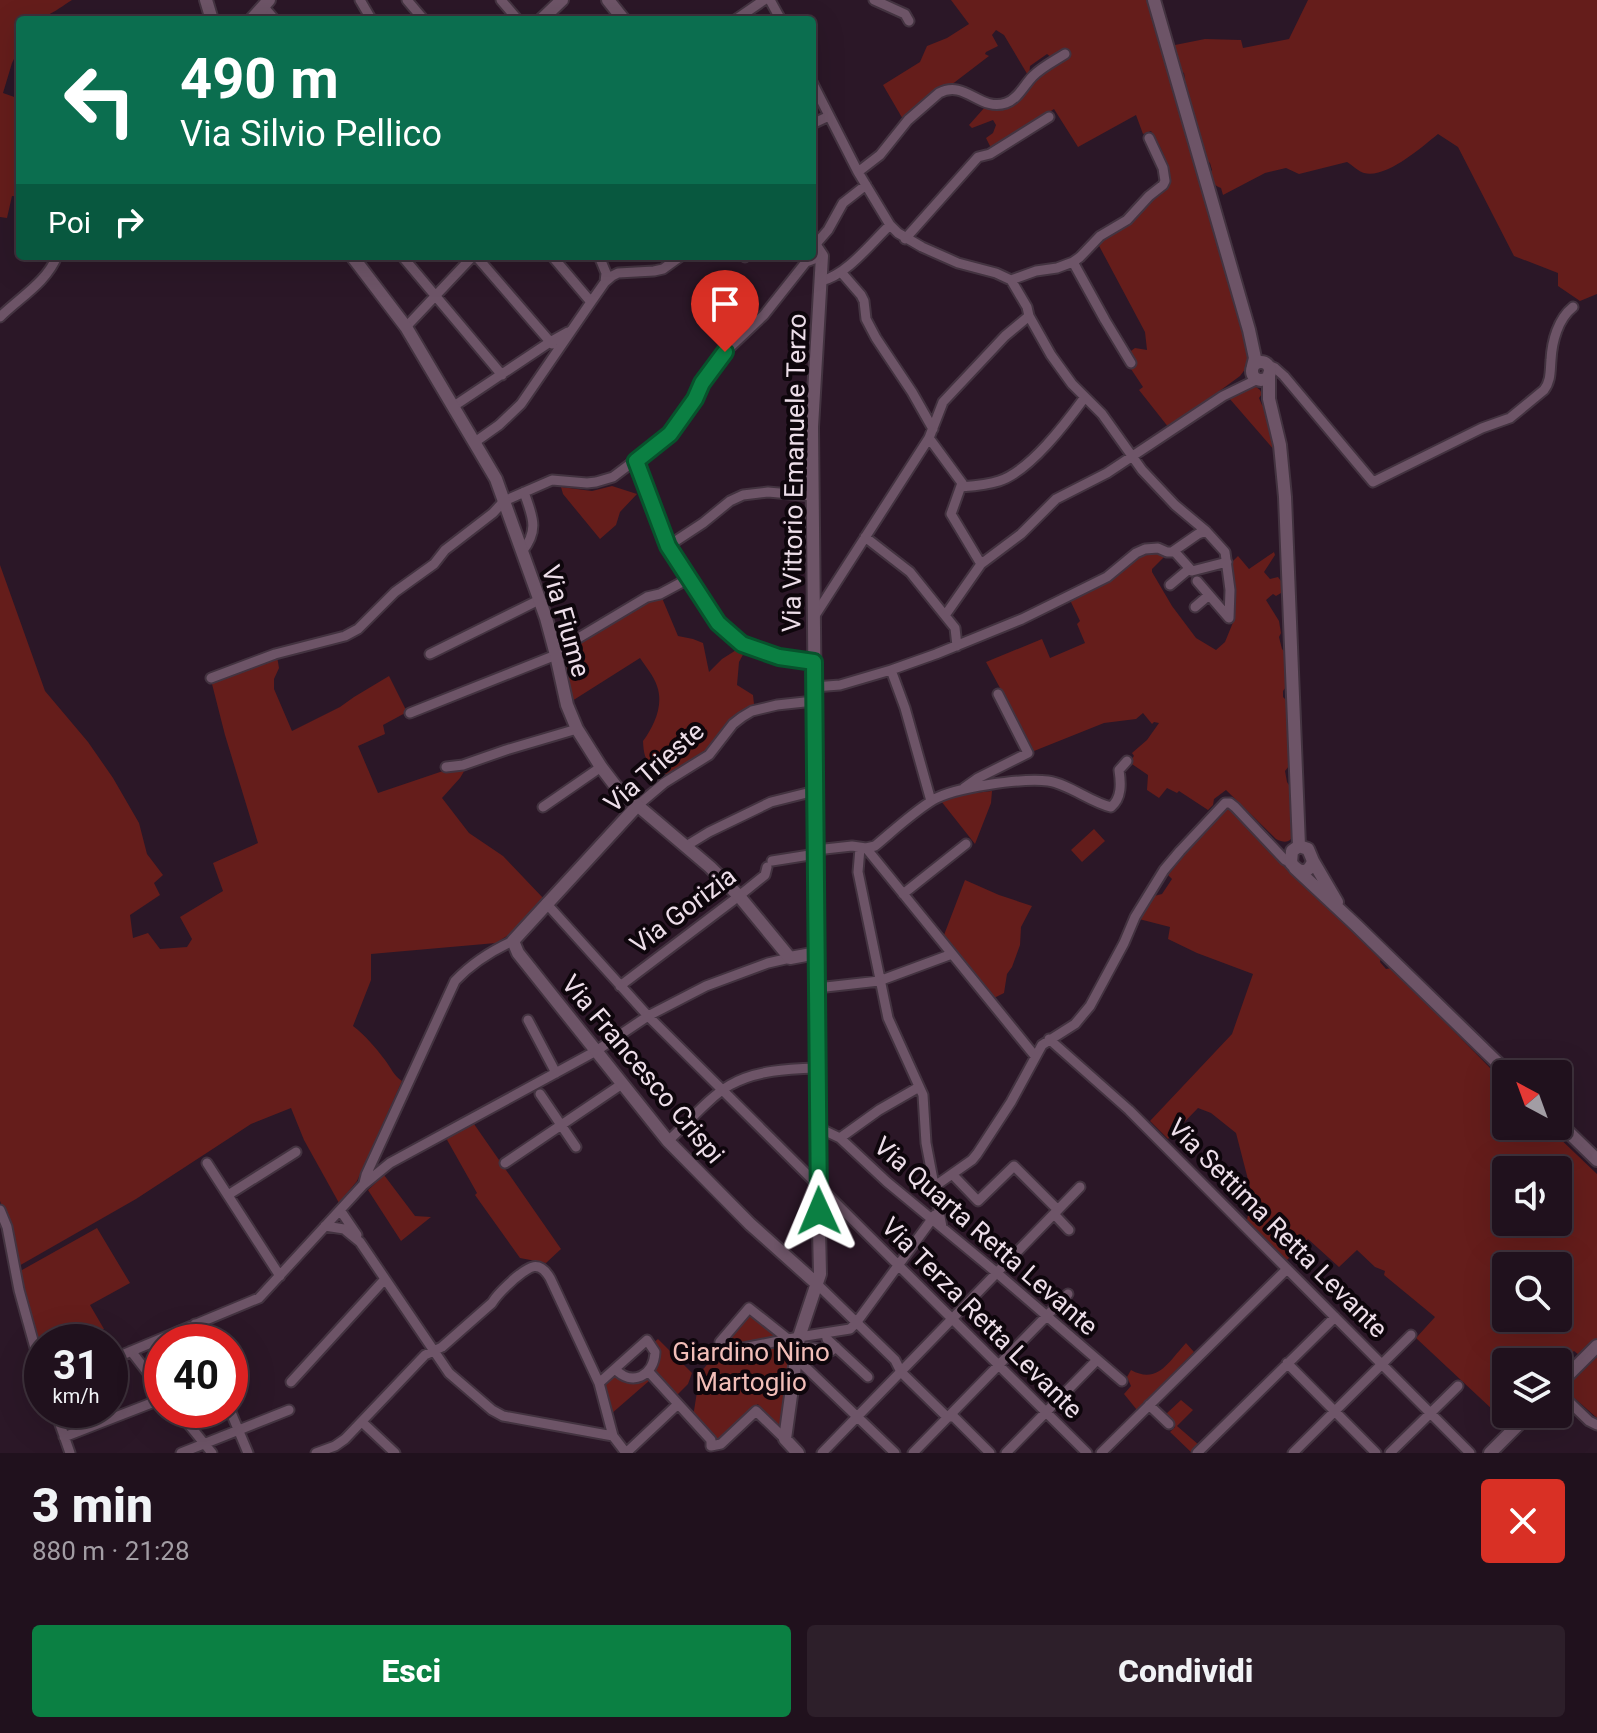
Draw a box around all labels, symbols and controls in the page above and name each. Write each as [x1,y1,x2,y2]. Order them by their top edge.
text: 490 m [180,46,339,112]
icon: left [48,48,152,152]
text: Via Silvio Pellico [180,113,442,155]
icon: right [107,200,151,244]
text: Poi [48,205,91,240]
pin [691,270,759,352]
icon: arrive [703,282,747,326]
street label: Via Vittorio Emanuele Terzo [776,313,812,633]
street label: Via Fiume [536,562,596,680]
street label: Via Trieste [598,716,710,818]
street label: Via Gorizia [624,861,742,959]
street label: Via Francesco Crispi [556,969,730,1169]
north arrow [1492,1060,1572,1140]
map controls [1492,1060,1572,1428]
street label: Via Settima Retta Levante [1162,1112,1394,1344]
street label: Via Quarta Retta Levante [868,1131,1104,1341]
button: sound [1492,1156,1572,1236]
position arrow [777,1169,861,1253]
street label: Via Terza Retta Levante [875,1211,1089,1425]
button: search [1492,1252,1572,1332]
speed limit sign: 40 [144,1324,248,1428]
park label: Giardino Nino Martoglio [672,1337,830,1397]
text: 31 [53,1342,99,1389]
button: layers [1492,1348,1572,1428]
text: km/h [53,1384,99,1408]
text: 3 min [32,1477,153,1534]
button: close [1481,1479,1565,1563]
text: 880 m · 21:28 [32,1536,190,1566]
button: Esci [32,1625,791,1717]
button: Condividi [807,1625,1565,1717]

